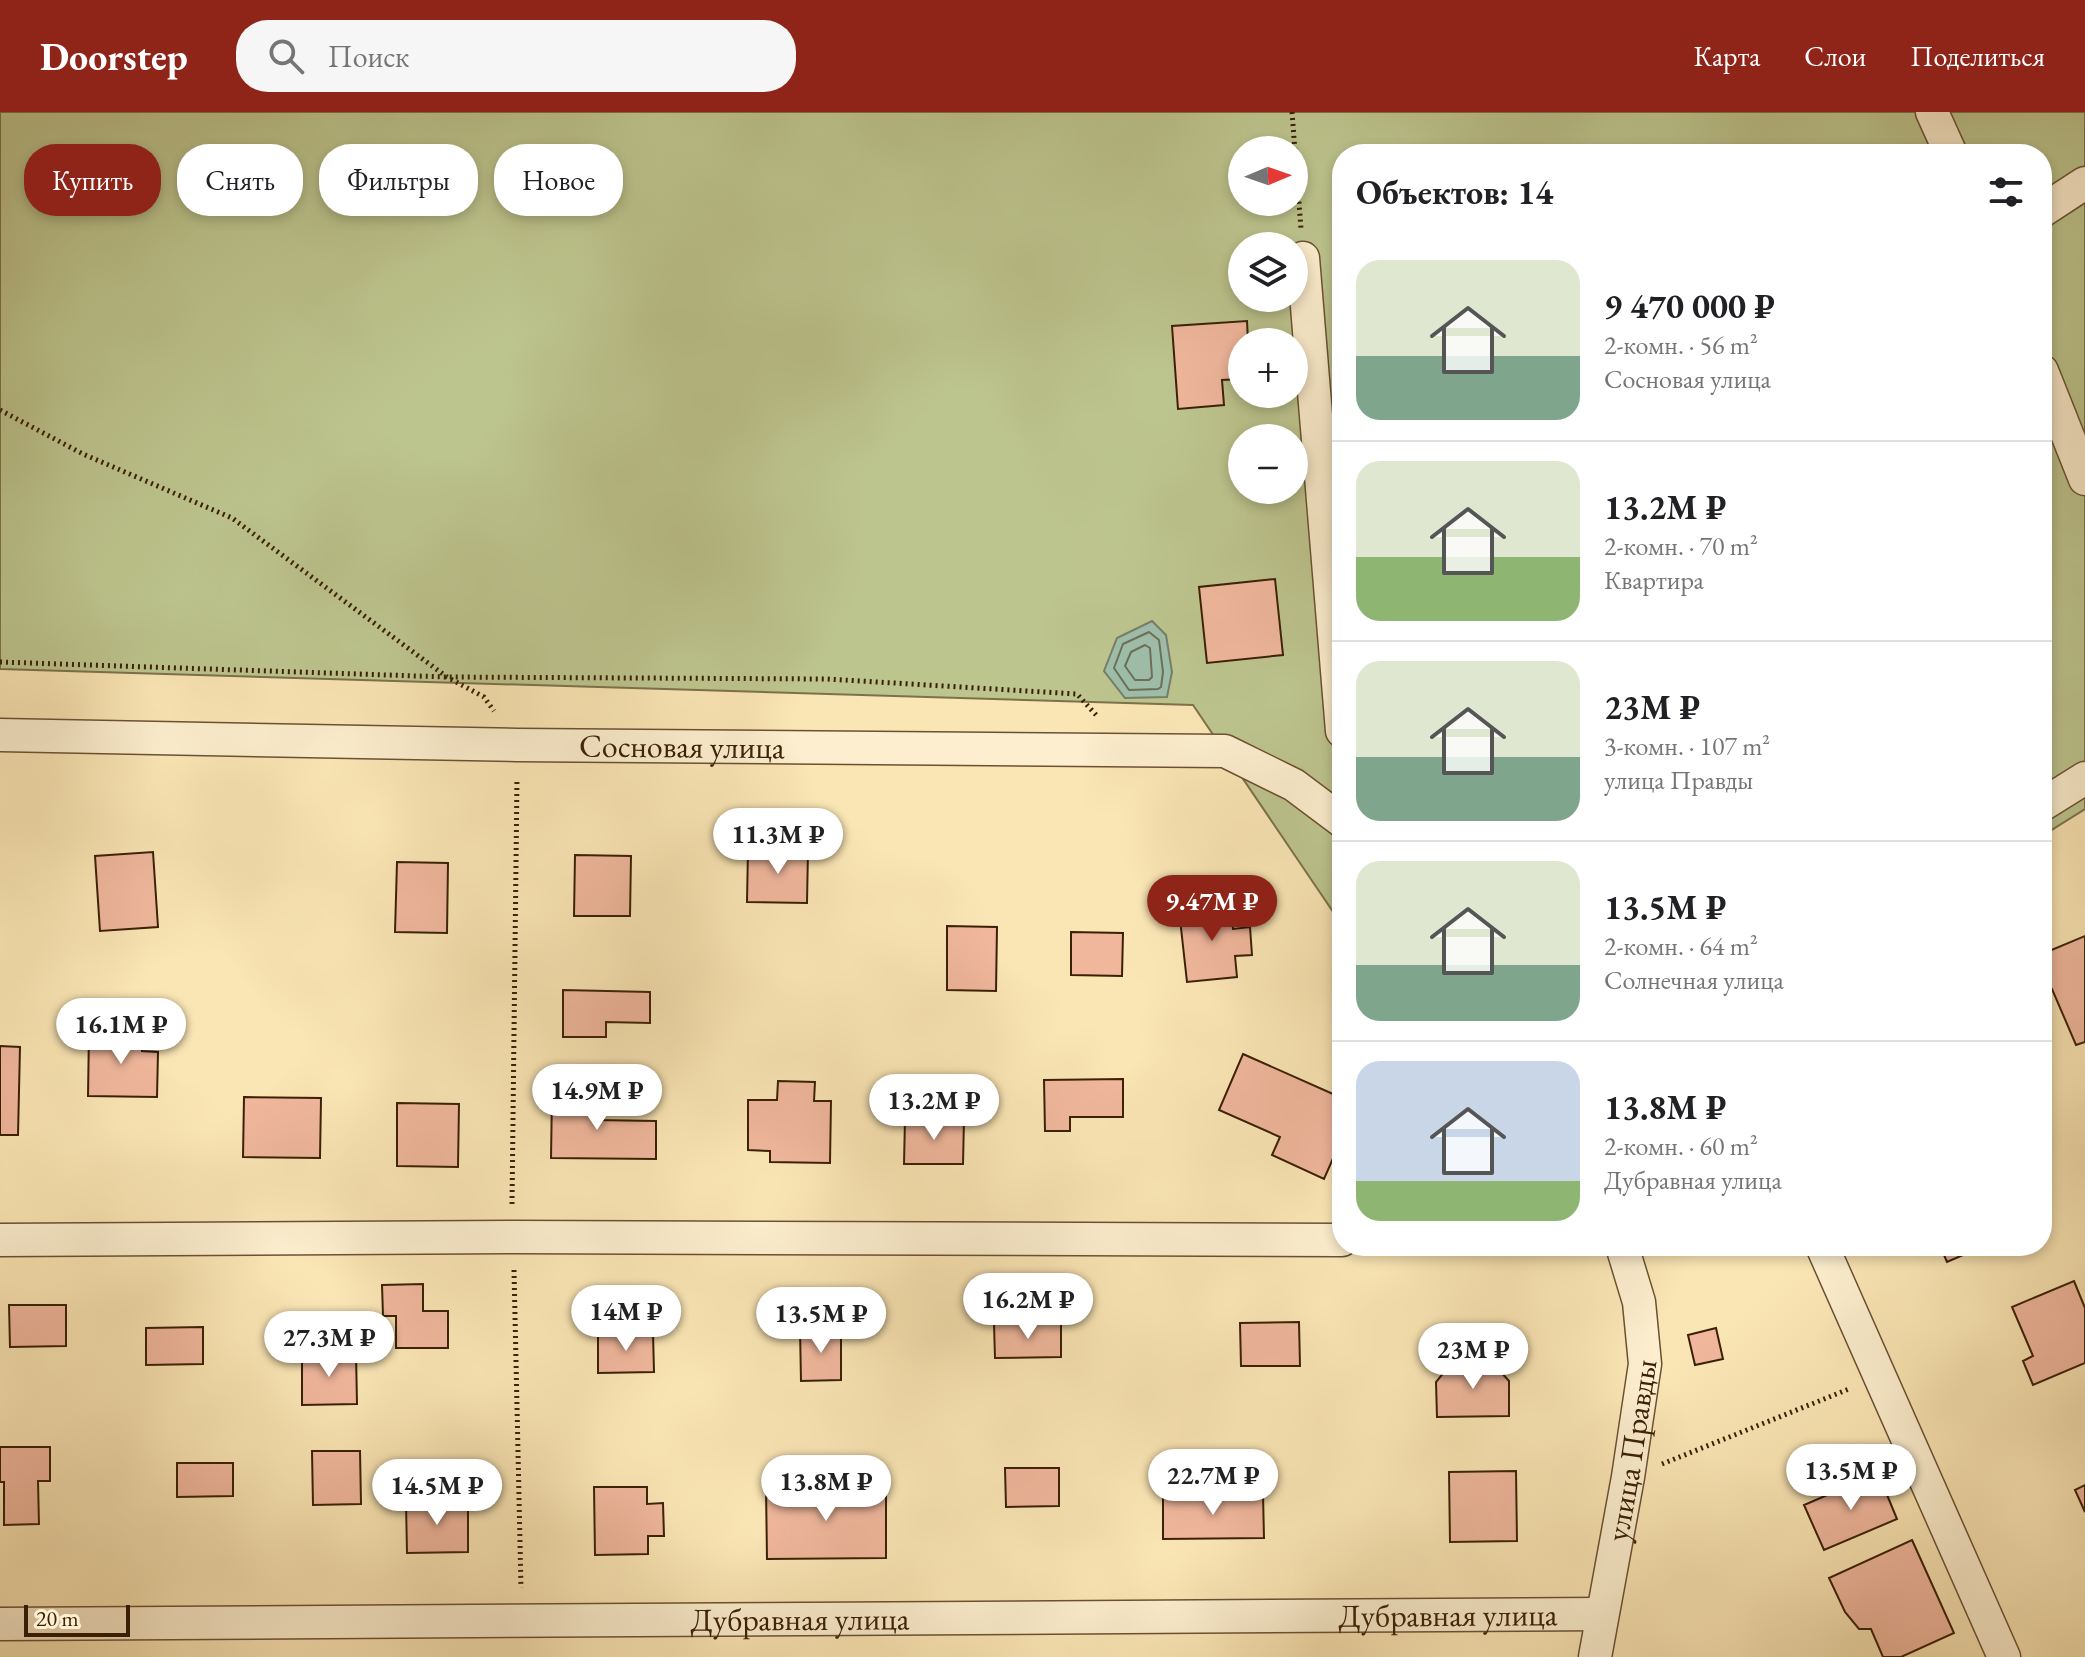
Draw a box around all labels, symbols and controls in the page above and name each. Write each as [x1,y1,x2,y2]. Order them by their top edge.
search box [236,20,796,92]
text: Doorstep [40,32,188,81]
icon: search [264,34,308,78]
text: Поиск [328,37,409,76]
text: Карта [1693,38,1760,74]
text: Слои [1804,38,1866,74]
text: Поделиться [1910,38,2045,74]
north arrow [1228,136,1308,216]
map controls [1228,136,1308,504]
chip: Купить [24,144,161,216]
chip: Снять [177,144,303,216]
chip: Фильтры [319,144,478,216]
chip: Новое [494,144,623,216]
text: Объектов: 14 [1356,170,1553,214]
icon: filters [1984,170,2028,214]
button: layers [1228,232,1308,312]
text: 9 470 000 ₽ [1604,284,1775,328]
icon: home [1420,292,1516,388]
button: + [1228,328,1308,408]
text: 2-комн. · 56 m² [1604,328,1758,362]
text: Сосновая улица [1604,362,1771,396]
button: − [1228,424,1308,504]
text: 13.2M ₽ [1604,485,1727,529]
icon: home [1420,493,1516,589]
text: 2-комн. · 70 m² [1604,529,1758,563]
text: Квартира [1604,563,1704,597]
text: 23M ₽ [1604,685,1700,729]
icon: home [1420,693,1516,789]
street label: Сосновая улица [579,725,785,768]
text: 3-комн. · 107 m² [1604,729,1770,763]
text: улица Правды [1604,763,1753,797]
pin: 11.3M ₽ [704,808,852,876]
text: 11.3M ₽ [731,817,825,851]
pin: 9.47M ₽ [1138,875,1286,943]
text: 9.47M ₽ [1165,884,1259,918]
text: 13.5M ₽ [1604,885,1727,929]
icon: home [1420,893,1516,989]
text: 2-комн. · 64 m² [1604,929,1758,963]
text: Солнечная улица [1604,963,1784,997]
pin: 16.1M ₽ [47,998,195,1066]
text: 16.1M ₽ [74,1007,168,1041]
pin: 14.9M ₽ [523,1064,671,1132]
text: 14.9M ₽ [550,1073,644,1107]
pin: 13.2M ₽ [860,1074,1008,1142]
text: 13.2M ₽ [887,1083,981,1117]
text: 13.8M ₽ [1604,1085,1727,1129]
icon: home [1420,1093,1516,1189]
text: 2-комн. · 60 m² [1604,1129,1758,1163]
text: Дубравная улица [1604,1163,1782,1197]
pin: 16.2M ₽ [954,1273,1102,1341]
text: 16.2M ₽ [981,1282,1075,1316]
pin: 14M ₽ [570,1285,682,1353]
pin: 13.5M ₽ [747,1287,895,1355]
text: 14M ₽ [589,1294,663,1328]
text: 13.5M ₽ [774,1296,868,1330]
pin: 27.3M ₽ [255,1311,403,1379]
text: 27.3M ₽ [282,1320,376,1354]
pin: 23M ₽ [1417,1323,1529,1391]
text: 23M ₽ [1436,1332,1510,1366]
street label: улица Правды [1596,1356,1666,1545]
pin: 13.5M ₽ [1777,1444,1925,1512]
pin: 22.7M ₽ [1139,1449,1287,1517]
text: 13.5M ₽ [1804,1453,1898,1487]
pin: 13.8M ₽ [752,1455,900,1523]
text: 22.7M ₽ [1166,1458,1260,1492]
pin: 14.5M ₽ [363,1459,511,1527]
text: 13.8M ₽ [779,1464,873,1498]
text: 14.5M ₽ [390,1468,484,1502]
street label: Дубравная улица [1338,1593,1558,1637]
street label: Дубравная улица [690,1597,910,1641]
scale bar [24,1601,130,1637]
text: 20 m [36,1604,79,1633]

